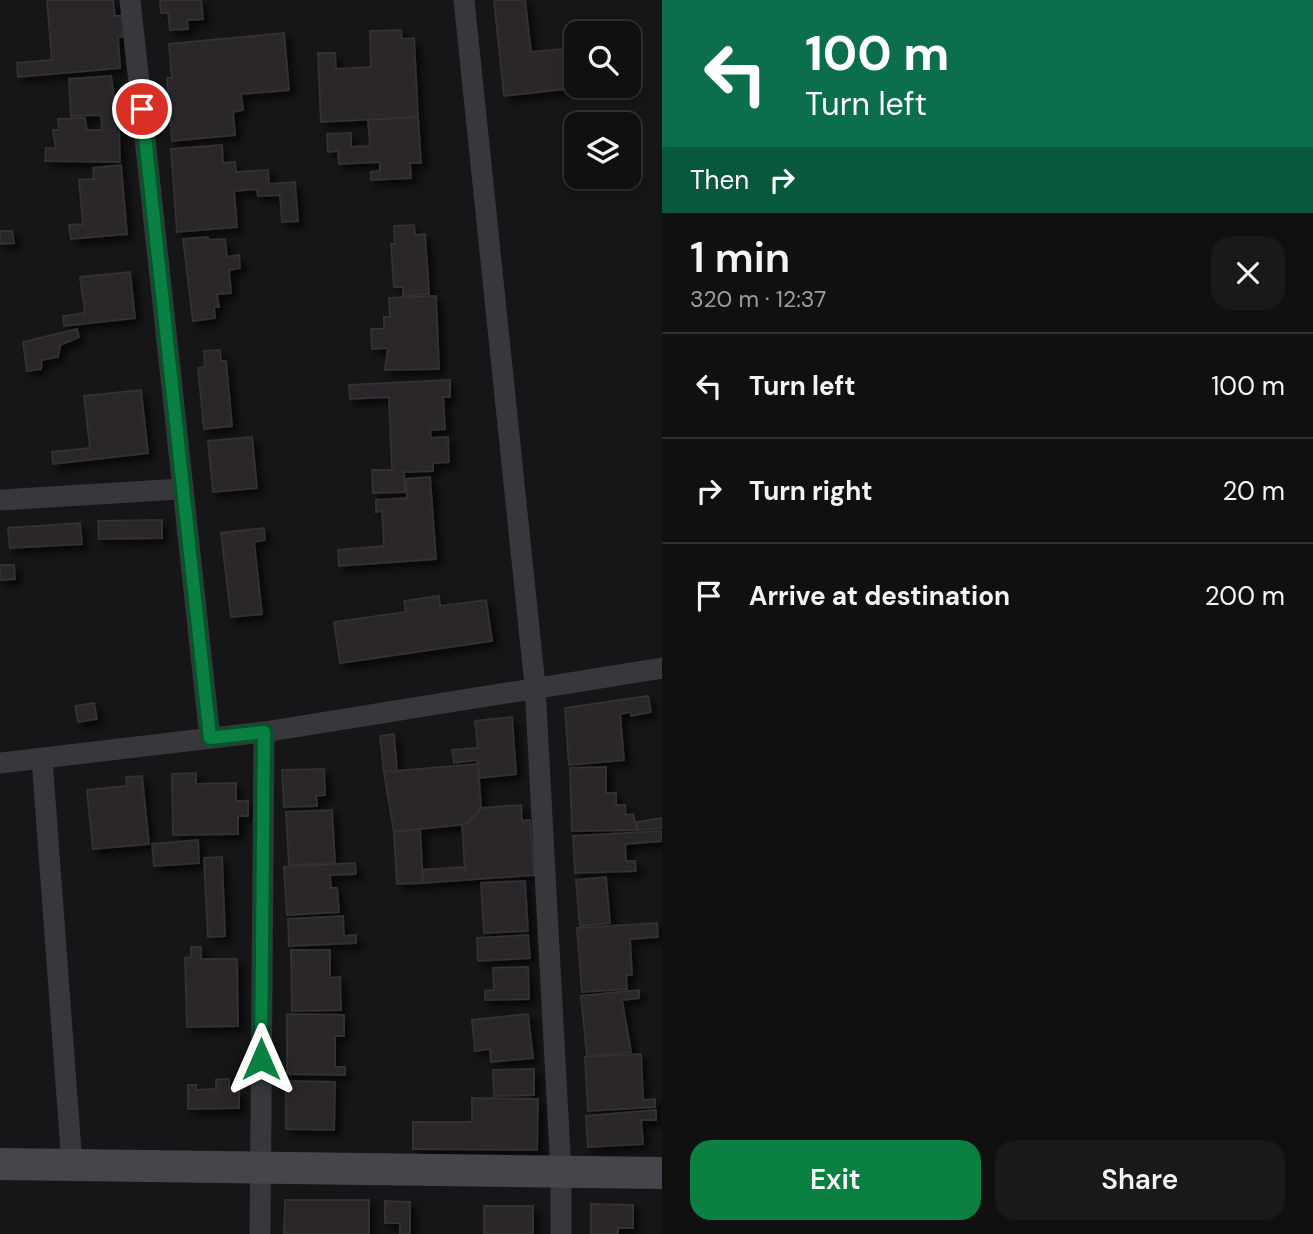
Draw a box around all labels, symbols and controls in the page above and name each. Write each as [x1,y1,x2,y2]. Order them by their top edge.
map controls [564,21,641,189]
button: search [564,21,641,98]
text: 100 m [805,21,949,85]
icon: left [690,28,781,119]
pin [112,79,172,139]
text: Turn left [805,83,927,125]
icon: arrive [123,90,161,128]
button: layers [564,112,641,189]
icon: right [763,161,801,199]
text: Then [690,163,749,197]
text: 1 min [690,230,790,285]
button: close [1211,236,1285,310]
text: 320 m · 12:37 [690,284,826,314]
icon: left [690,367,728,405]
text: Turn left [749,369,856,403]
text: 100 m [1211,369,1285,403]
icon: right [690,472,728,510]
text: Turn right [749,474,873,508]
text: 20 m [1222,474,1285,508]
icon: arrive [690,577,728,615]
text: Arrive at destination [749,579,1010,613]
text: 200 m [1205,579,1285,613]
position arrow [224,1022,298,1096]
button: Exit [690,1140,981,1220]
button: Share [995,1140,1285,1220]

